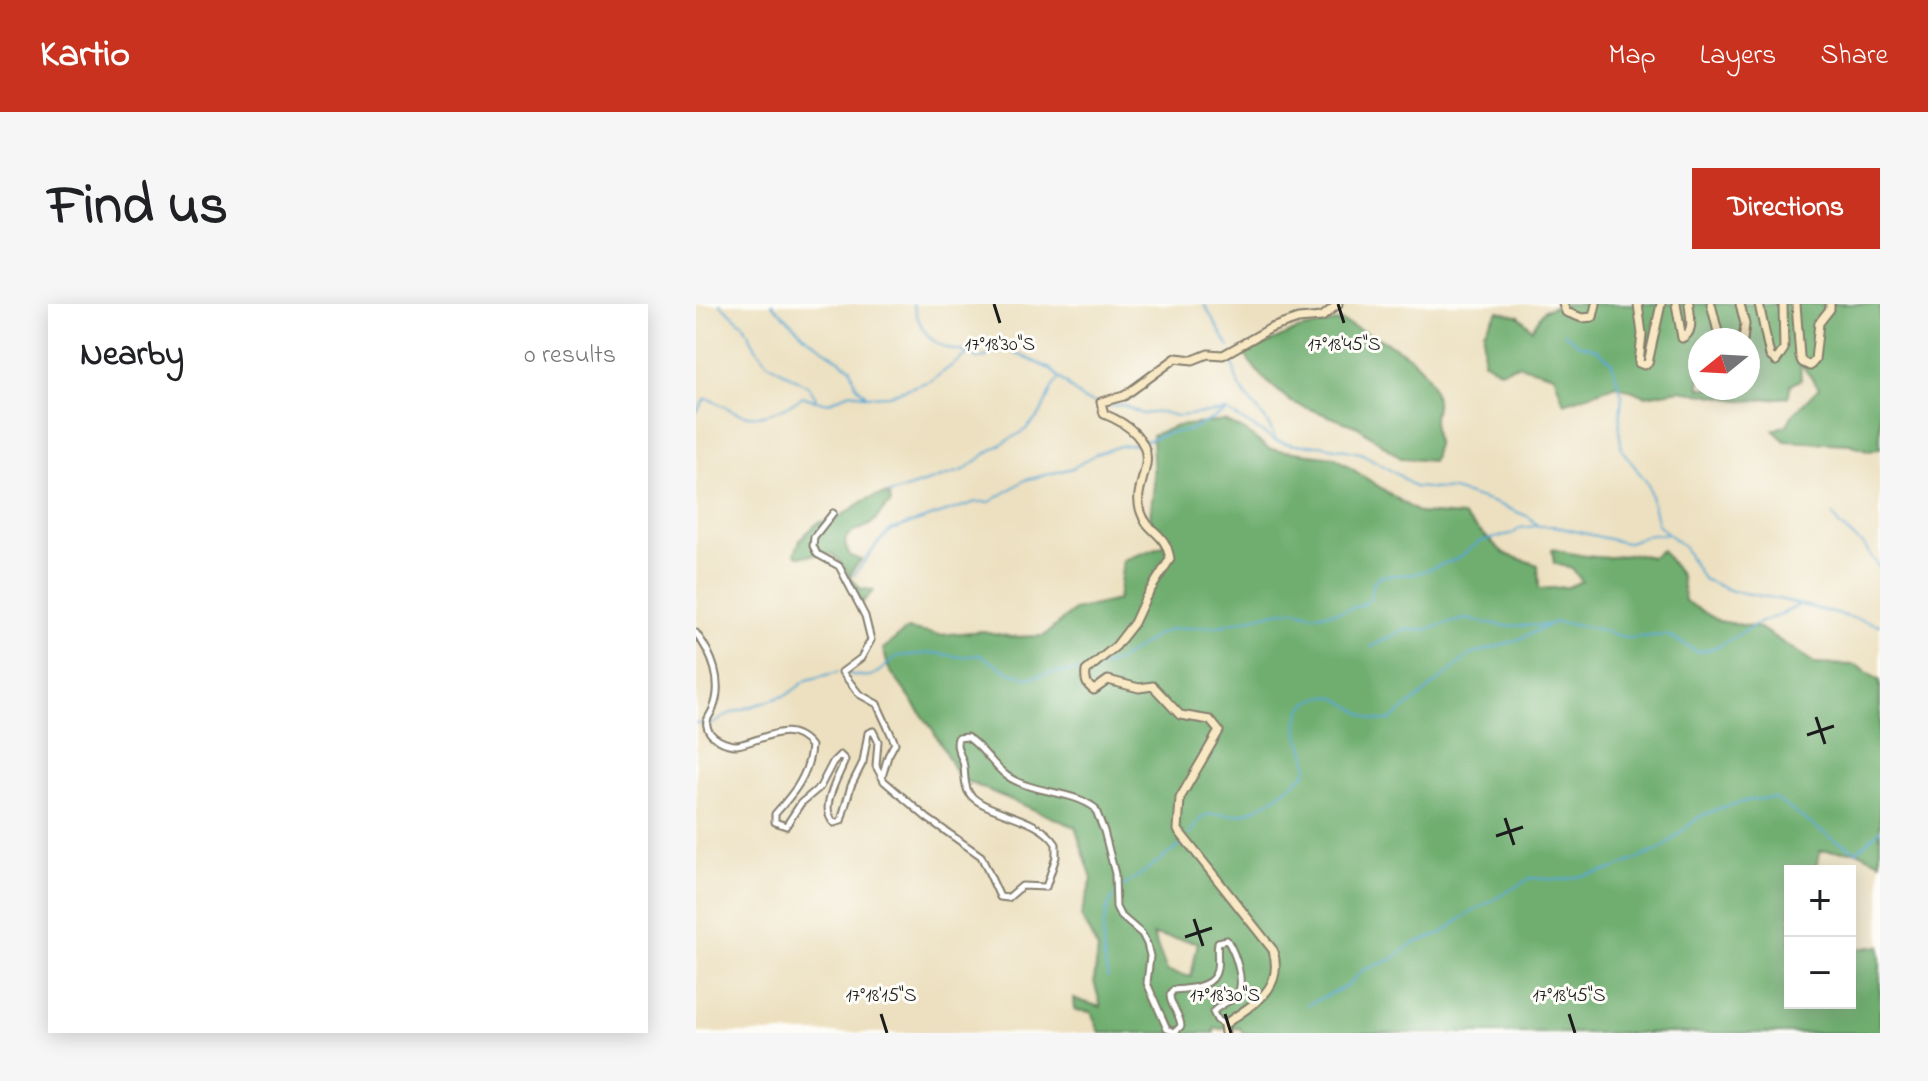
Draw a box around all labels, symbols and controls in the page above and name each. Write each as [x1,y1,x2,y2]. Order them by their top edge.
text: Kartio [40,28,130,84]
text: Map [1608,36,1656,77]
text: Layers [1700,36,1776,77]
text: Share [1820,36,1888,77]
text: Find us [48,168,228,249]
button: Directions [1692,168,1880,249]
north arrow [1688,328,1760,400]
text: Nearby [80,331,184,381]
text: 17°18'30"S [965,331,1035,360]
text: 17°18'45"S [1307,331,1381,360]
text: 0 results [524,337,616,375]
map controls [1784,865,1856,1009]
button: + [1784,865,1856,937]
button: − [1784,937,1856,1009]
text: 17°18'15"S [845,982,917,1011]
text: 17°18'30"S [1190,982,1260,1011]
text: 17°18'45"S [1532,982,1606,1011]

